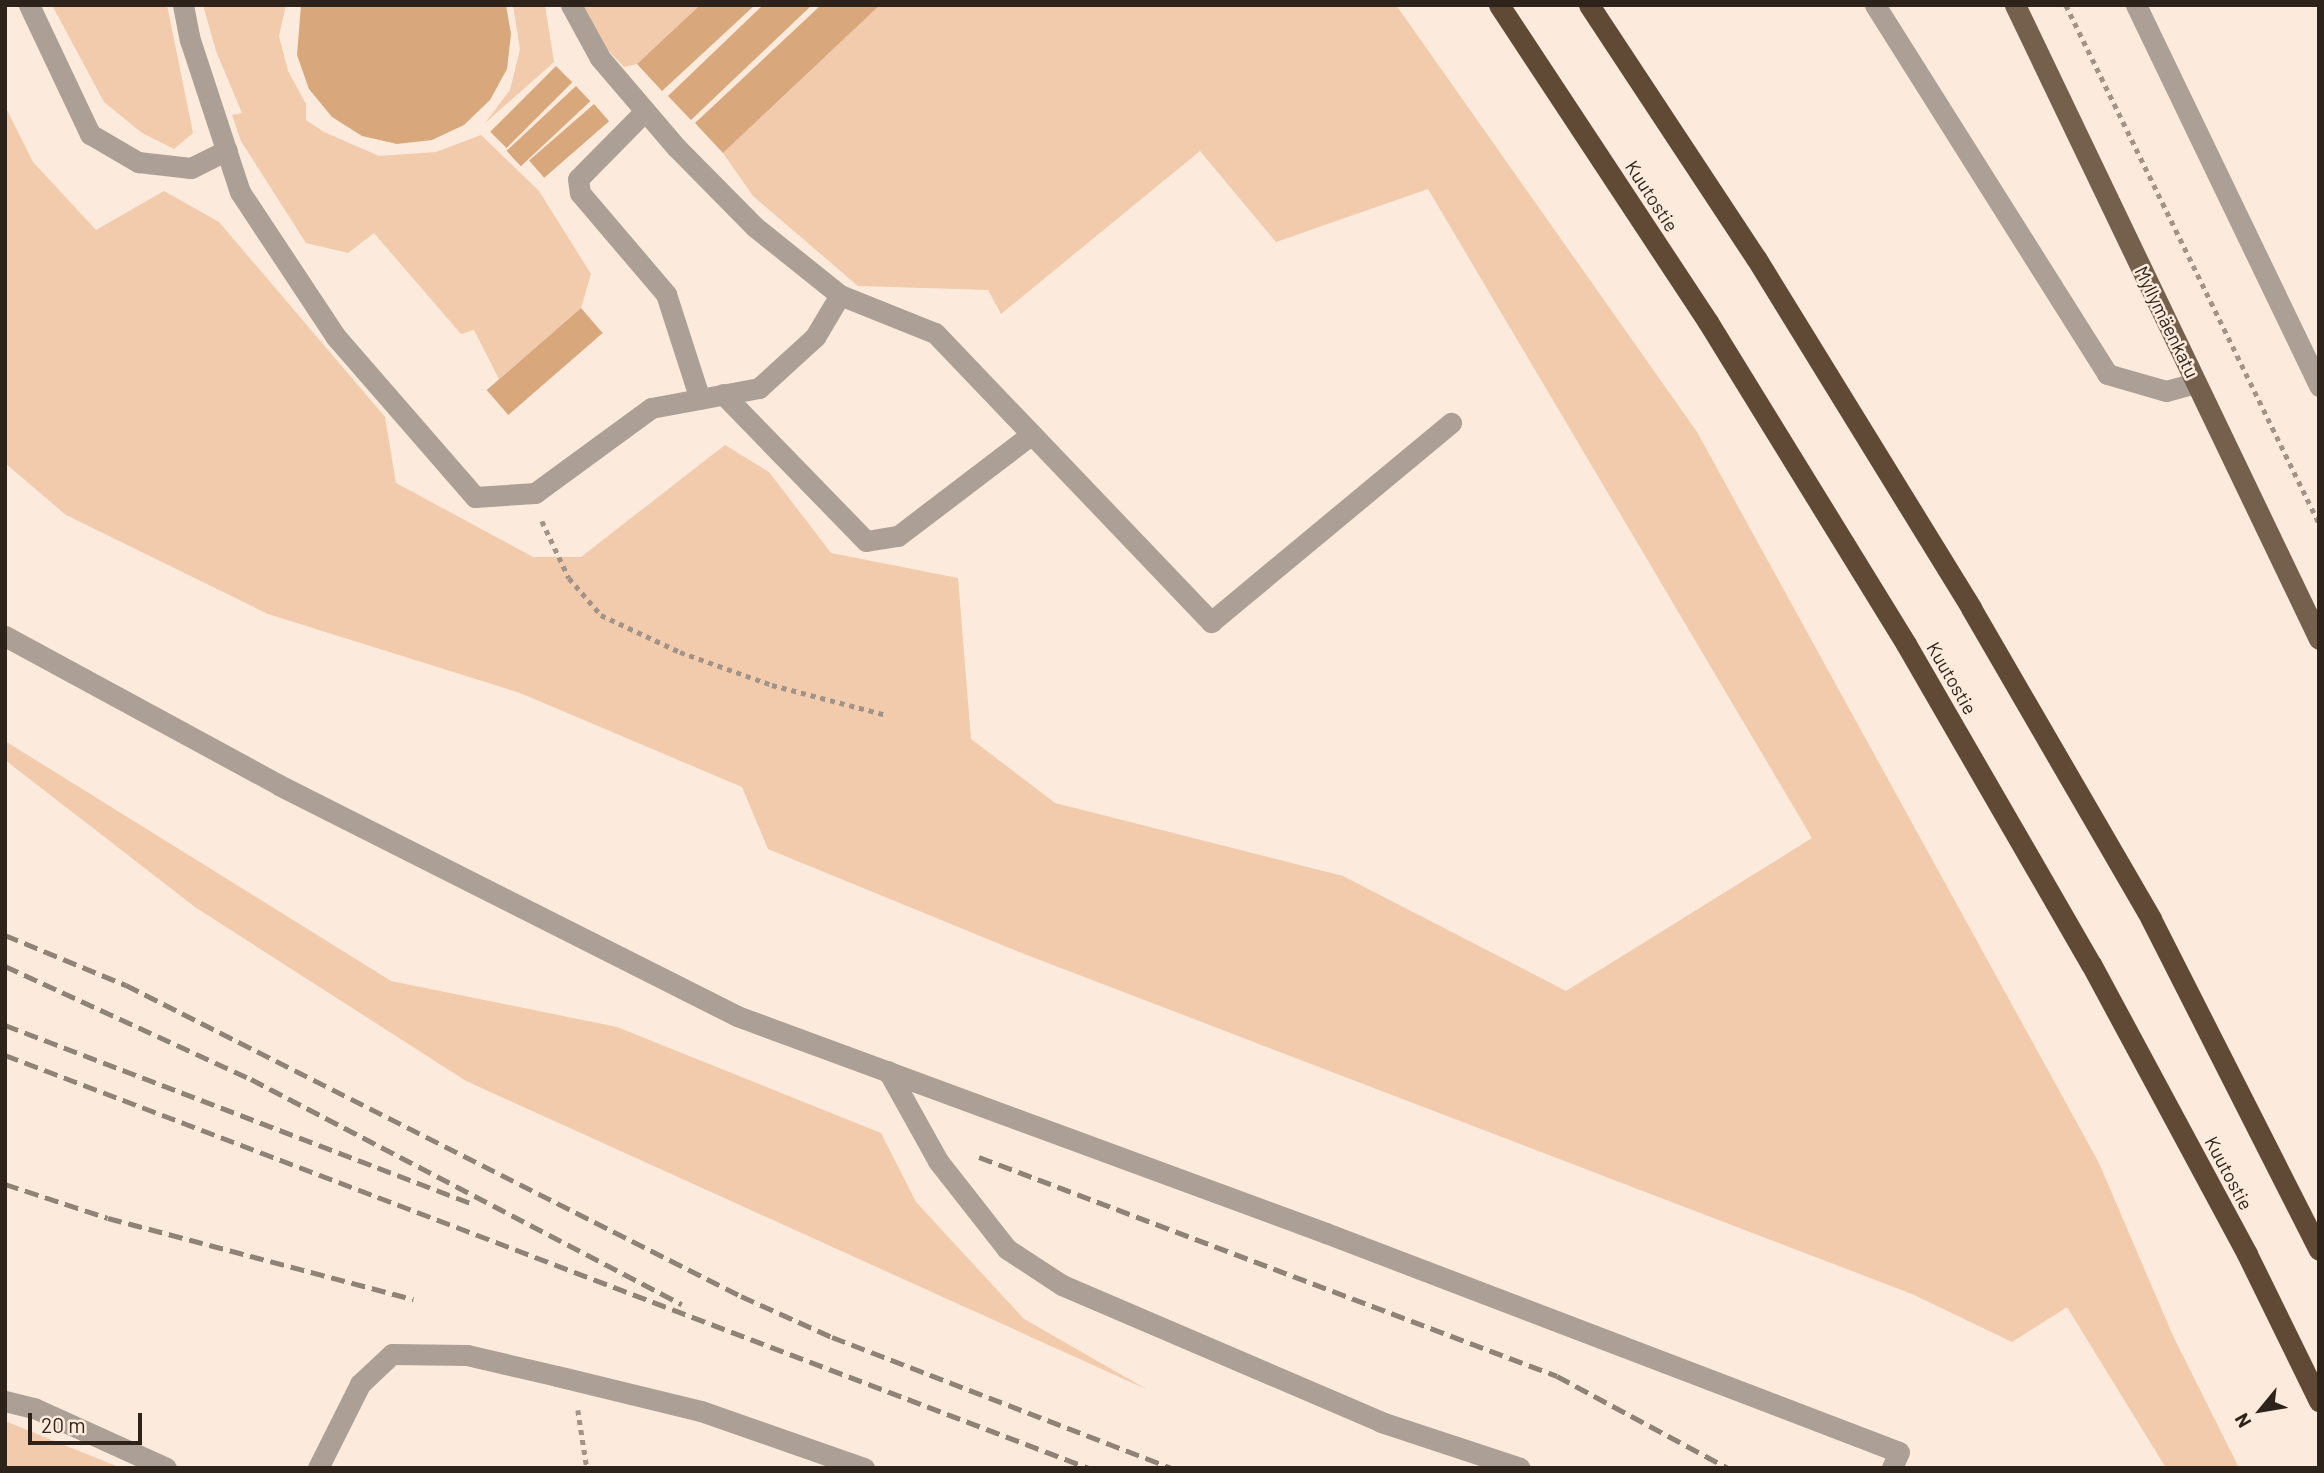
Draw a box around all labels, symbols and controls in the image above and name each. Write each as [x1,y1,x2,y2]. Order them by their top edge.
street label: Kuutostie [1621,156,1683,236]
street label: Myllymäenkatu [2130,262,2204,382]
street label: Kuutostie [1922,638,1982,718]
street label: Kuutostie [2200,1132,2258,1214]
north arrow [2226,1375,2296,1445]
scale bar [32,1400,145,1444]
text: N [2229,1410,2256,1432]
text: 20 m [41,1412,86,1437]

